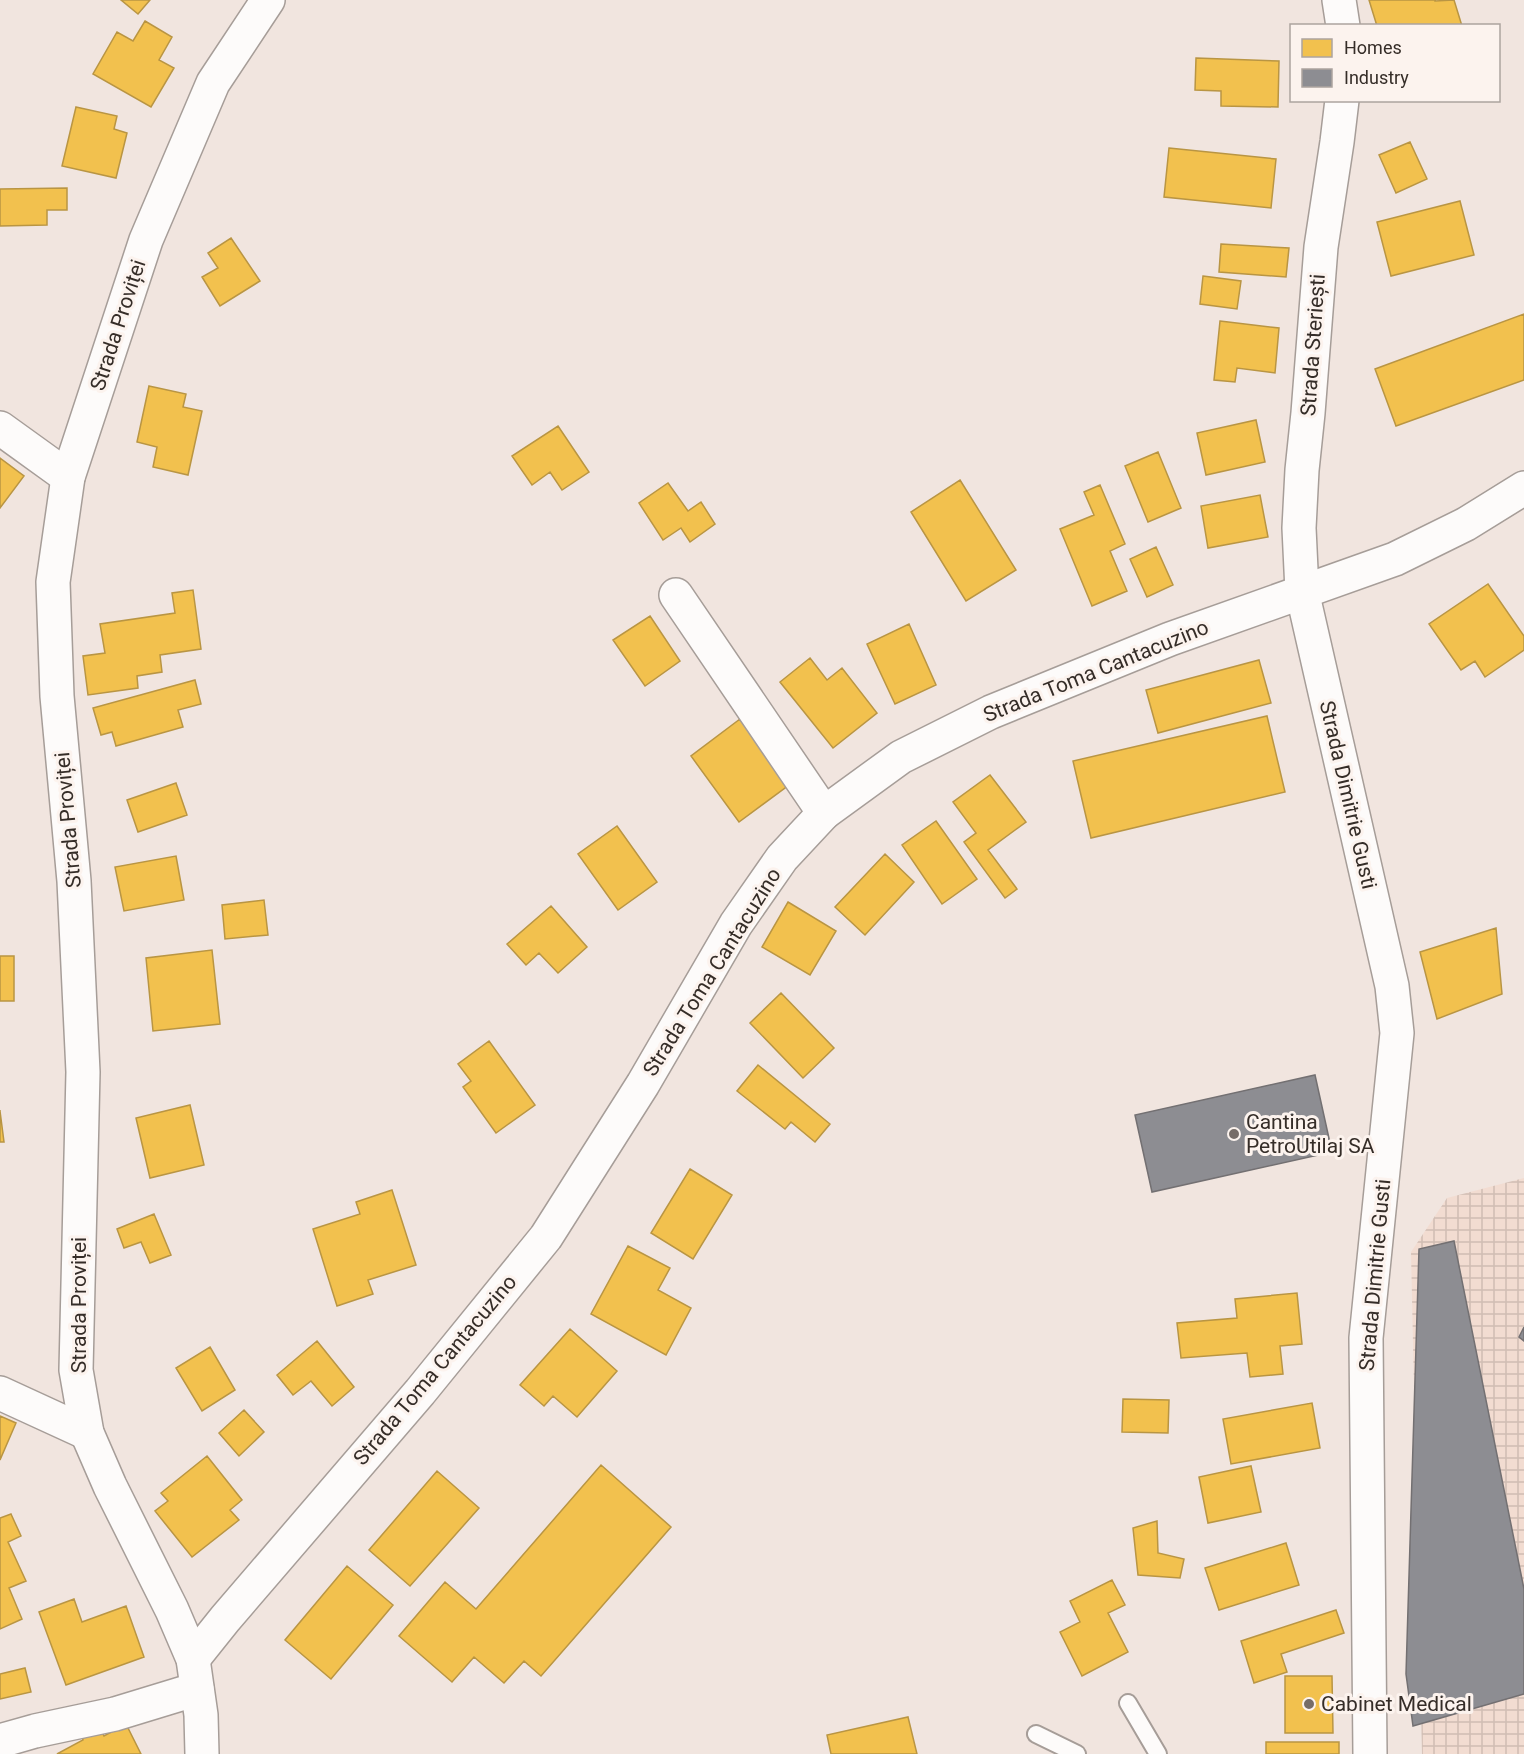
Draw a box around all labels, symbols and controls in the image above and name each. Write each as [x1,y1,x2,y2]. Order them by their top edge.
legend [1290,24,1500,102]
text: Homes [1344,37,1402,58]
text: Industry [1344,67,1409,88]
street label: Strada Proviței [86,256,151,394]
street label: Strada Steriești [1296,273,1330,417]
street label: Strada Toma Cantacuzino [980,615,1212,727]
street label: Strada Dimitrie Gusti [1315,699,1381,891]
street label: Strada Proviței [50,751,87,889]
street label: Strada Toma Cantacuzino [638,864,786,1080]
place label: Cantina PetroUtilaj SA [1246,1110,1375,1158]
marker: Cantina PetroUtilaj SA [1227,1127,1241,1141]
street label: Strada Dimitrie Gusti [1355,1178,1395,1372]
street label: Strada Proviței [67,1237,92,1373]
street label: Strada Toma Cantacuzino [348,1270,522,1470]
place label: Cabinet Medical [1321,1692,1472,1716]
marker: Cabinet Medical [1302,1697,1316,1711]

